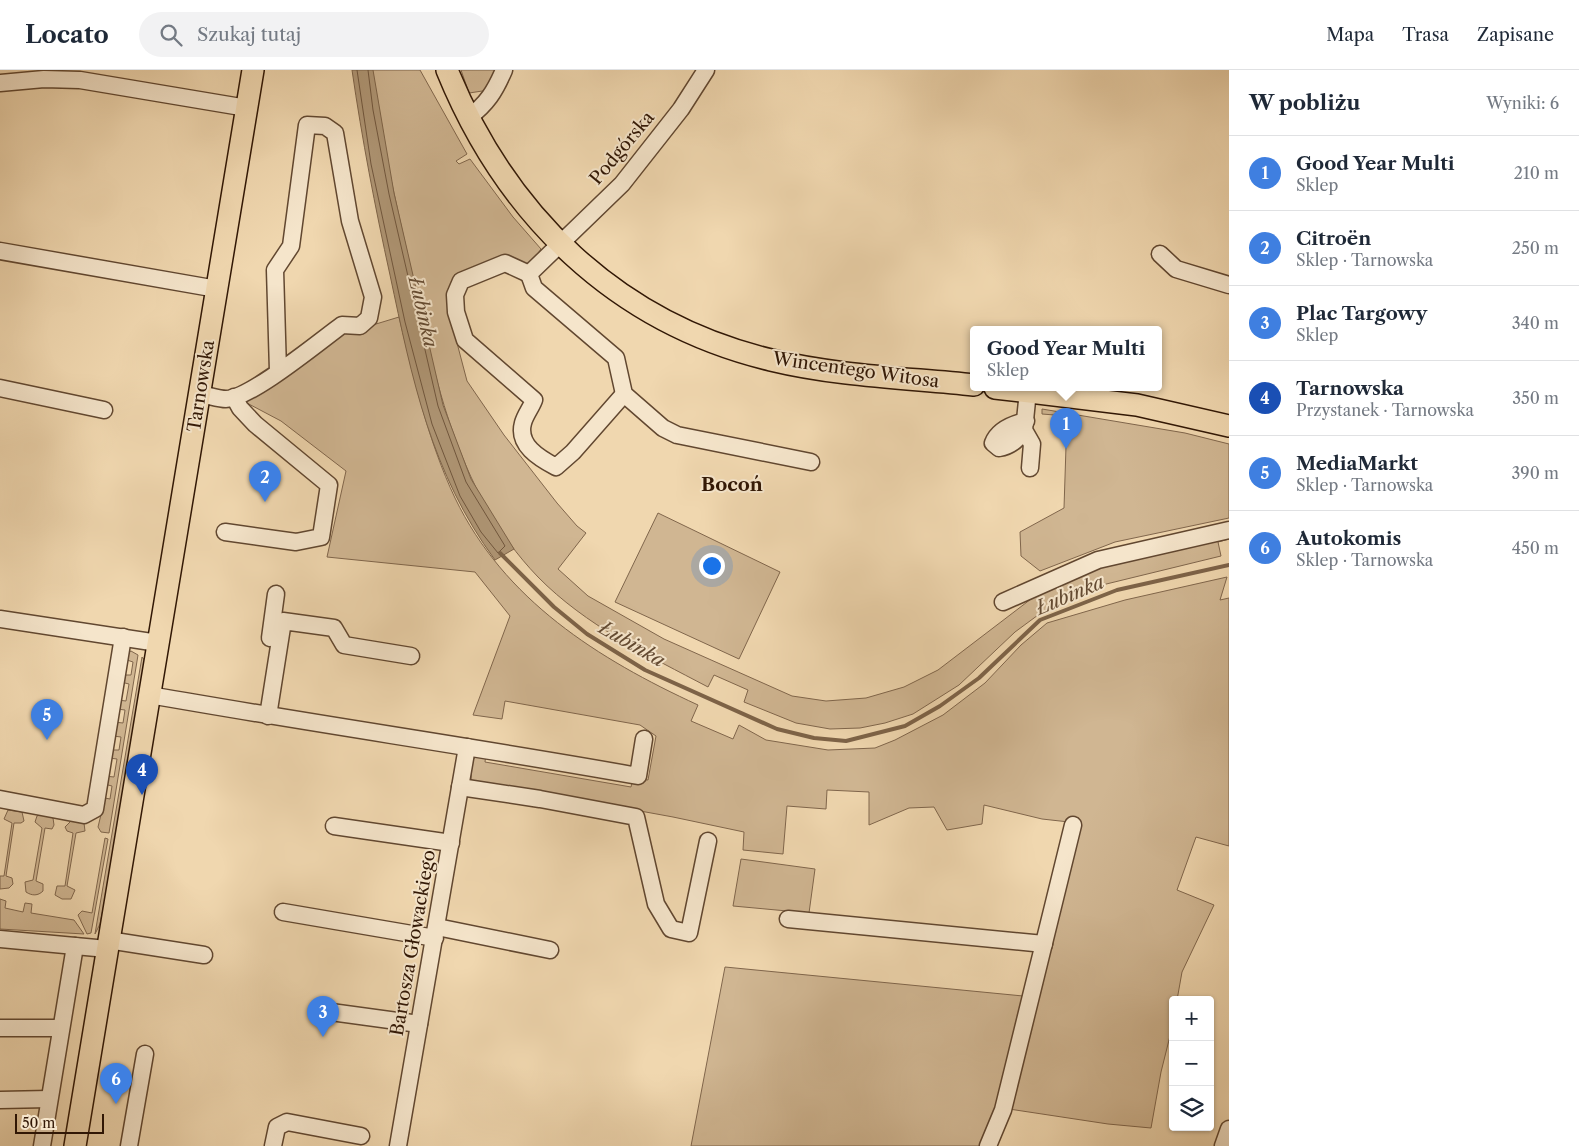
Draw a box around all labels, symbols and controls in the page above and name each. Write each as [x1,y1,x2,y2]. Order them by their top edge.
search box [139,12,489,57]
text: Locato [25,20,109,49]
icon: search [157,21,185,49]
text: Szukaj tutaj [197,23,301,46]
text: Mapa [1326,24,1374,46]
text: Trasa [1402,24,1449,46]
text: Zapisane [1477,24,1554,46]
text: W pobliżu [1249,90,1360,115]
text: Wyniki: 6 [1486,93,1559,113]
street label: Podgórska [585,107,659,189]
text: Good Year Multi [1296,152,1455,175]
text: 1 [1261,163,1269,183]
text: 210 m [1514,163,1559,183]
text: Sklep [1296,175,1338,195]
text: Citroën [1296,227,1371,250]
text: 2 [1260,238,1270,258]
text: 250 m [1512,238,1559,258]
text: Sklep · Tarnowska [1296,250,1433,270]
water label: Łubinka [403,272,442,350]
text: Plac Targowy [1296,302,1427,325]
text: 3 [1260,313,1270,333]
text: 340 m [1512,313,1559,333]
text: Sklep [1296,325,1338,345]
popup [970,326,1162,391]
text: Good Year Multi [987,337,1145,360]
street label: Tarnowska [183,338,219,433]
street label: Wincentego Witosa [770,347,941,393]
text: Sklep [987,360,1029,380]
text: Tarnowska [1296,377,1404,400]
text: 4 [1260,388,1270,408]
text: 350 m [1512,388,1559,408]
text: Przystanek · Tarnowska [1296,400,1474,420]
pin: 1 [1050,408,1082,449]
text: MediaMarkt [1296,452,1418,475]
pin: 2 [249,461,281,502]
text: 5 [1261,463,1269,483]
text: 390 m [1512,463,1559,483]
district label: Bocoń [701,473,763,496]
text: Sklep · Tarnowska [1296,475,1433,495]
text: Autokomis [1296,527,1401,550]
text: 6 [1260,538,1270,558]
text: 450 m [1512,538,1559,558]
text: Sklep · Tarnowska [1296,550,1433,570]
your location [699,553,725,579]
water label: Łubinka [1030,570,1108,620]
water label: Łubinka [593,615,670,672]
pin: 5 [31,699,63,740]
pin: 4 [126,754,158,795]
street label: Bartosza Głowackiego [386,848,440,1038]
pin: 3 [307,996,339,1037]
map controls [1169,996,1214,1131]
button: + [1169,996,1214,1041]
button: − [1169,1041,1214,1086]
pin: 6 [100,1063,132,1104]
button: layers [1169,1086,1214,1131]
scale bar [15,1111,104,1134]
text: 50 m [22,1114,55,1132]

